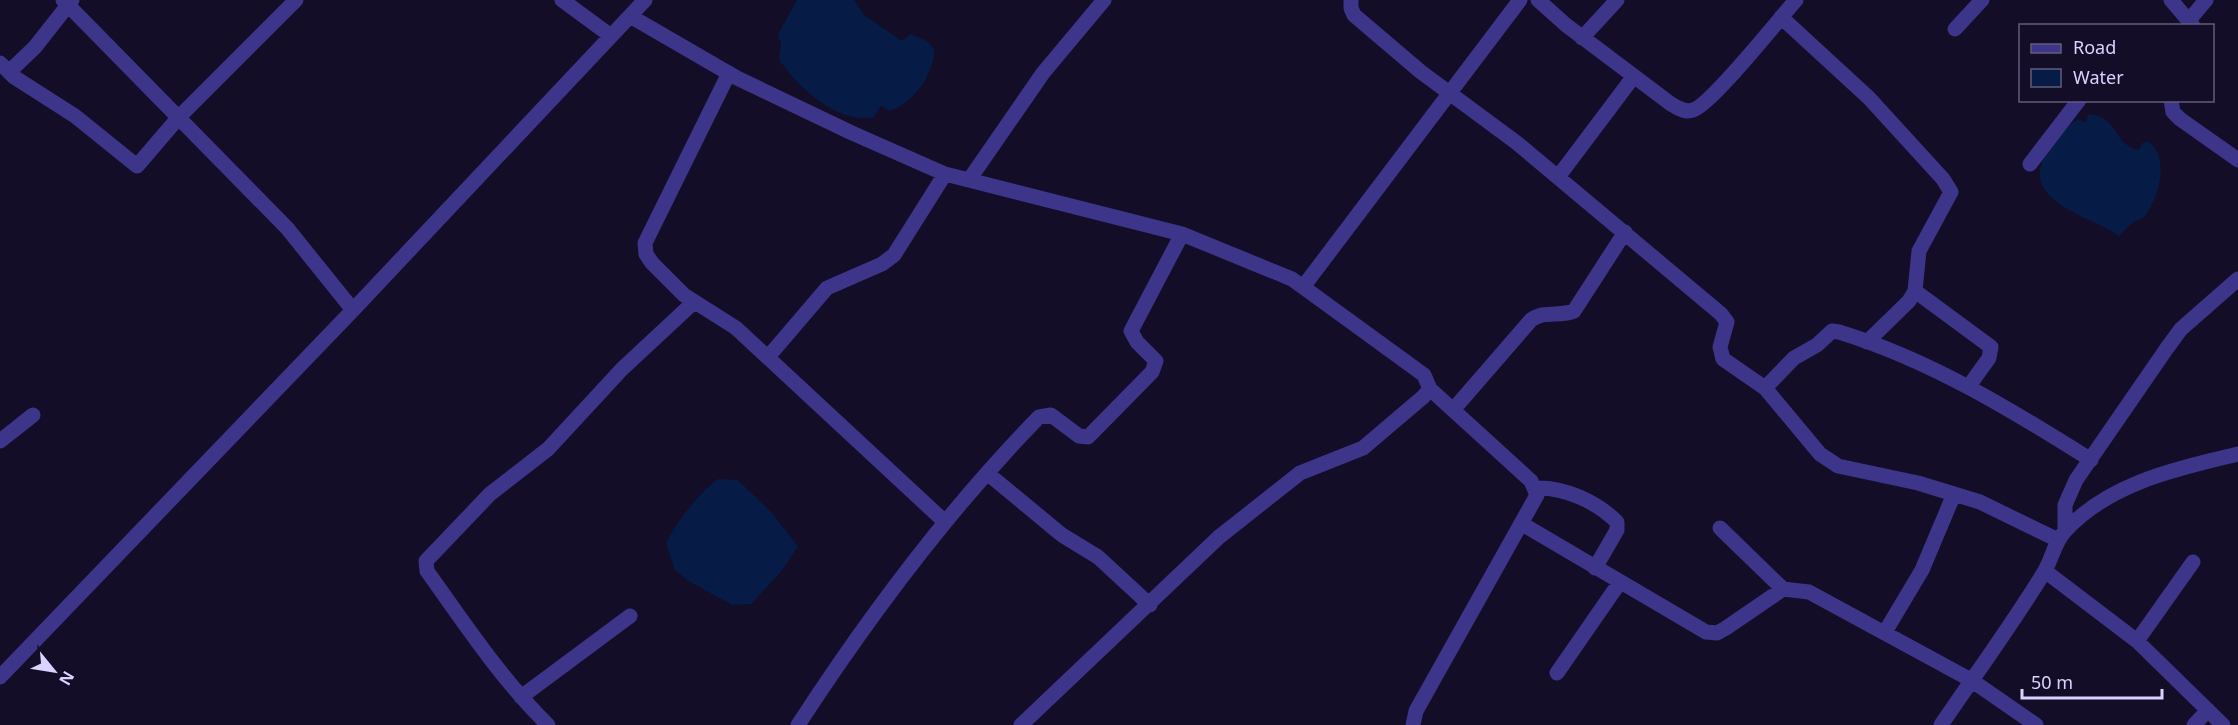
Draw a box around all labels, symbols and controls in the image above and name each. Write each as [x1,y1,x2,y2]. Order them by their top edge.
legend [2019,24,2214,102]
text: Road [2073,35,2116,59]
text: Water [2073,65,2124,89]
north arrow [24,641,84,701]
scale bar [2022,662,2162,700]
text: N [54,667,80,690]
text: 50 m [2031,670,2073,694]

